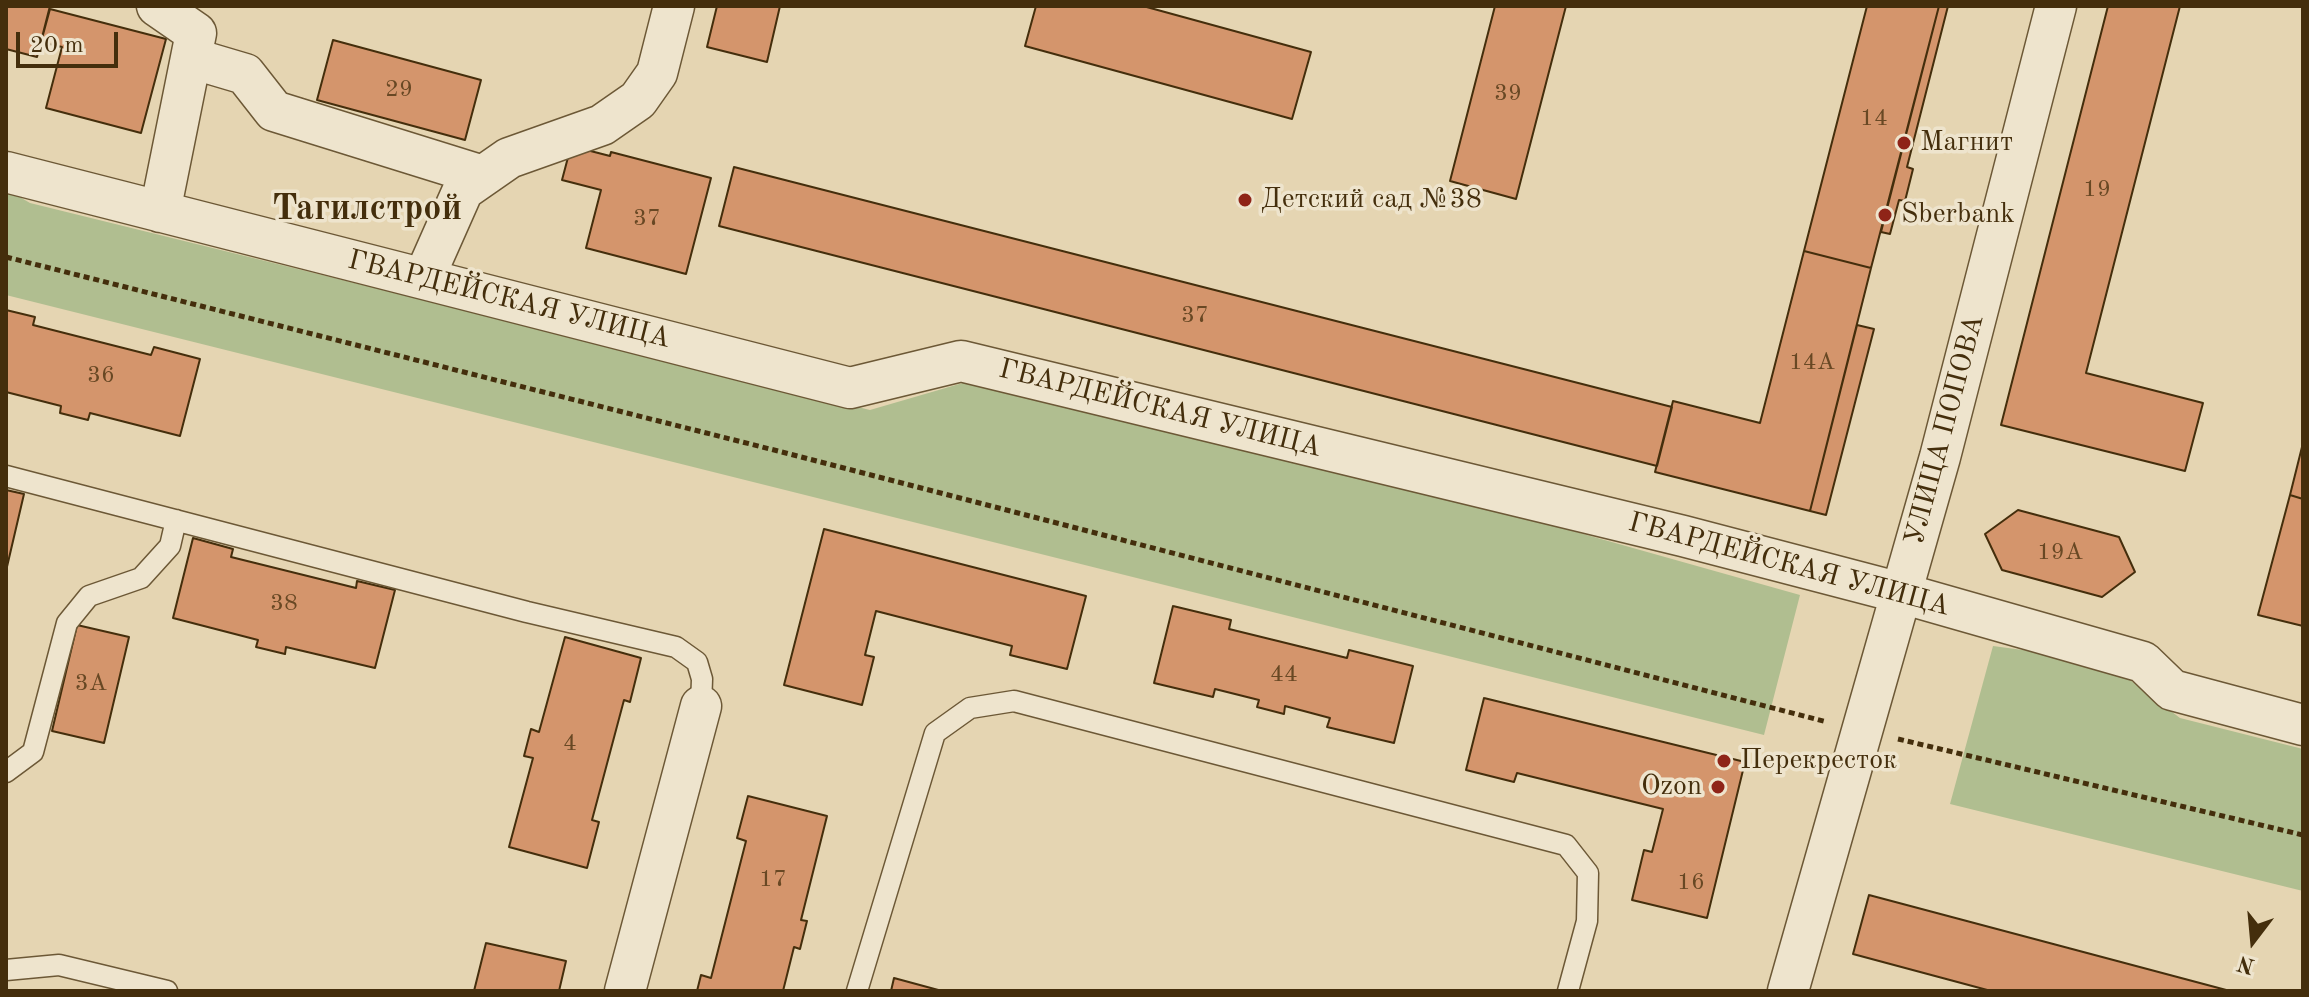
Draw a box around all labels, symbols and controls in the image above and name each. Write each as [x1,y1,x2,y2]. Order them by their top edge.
scale bar [20,16,122,66]
text: 20 m [30,34,84,58]
house number: 29 [385,76,413,104]
house number: 39 [1494,80,1522,108]
house number: 14 [1860,105,1888,133]
place label: Магнит [1920,126,2013,160]
marker: Магнит [1895,134,1913,152]
house number: 19 [2083,176,2111,204]
place label: Детский сад №38 [1261,183,1482,217]
district label: Тагилстрой [272,188,462,232]
marker: Детский сад №38 [1236,191,1254,209]
place label: Sberbank [1901,198,2015,232]
house number: 37 [633,205,661,233]
marker: Sberbank [1876,206,1894,224]
street label: ГВАРДЕЙСКАЯ УЛИЦА [344,244,674,356]
house number: 37 [1181,302,1209,330]
street label: УЛИЦА ПОПОВА [1898,311,1992,549]
house number: 14А [1789,349,1835,377]
street label: ГВАРДЕЙСКАЯ УЛИЦА [995,353,1325,465]
house number: 36 [87,362,115,390]
street label: ГВАРДЕЙСКАЯ УЛИЦА [1625,506,1953,624]
house number: 19А [2037,539,2083,567]
house number: 38 [270,590,298,618]
house number: 44 [1270,661,1298,689]
house number: 3А [75,670,107,698]
house number: 4 [563,730,577,758]
place label: Перекресток [1740,744,1897,778]
marker: Перекресток [1715,752,1733,770]
place label: Ozon [1641,770,1702,804]
marker: Ozon [1709,778,1727,796]
house number: 17 [759,866,787,894]
house number: 16 [1677,869,1705,897]
north arrow [2213,901,2293,981]
text: N [2235,951,2257,977]

